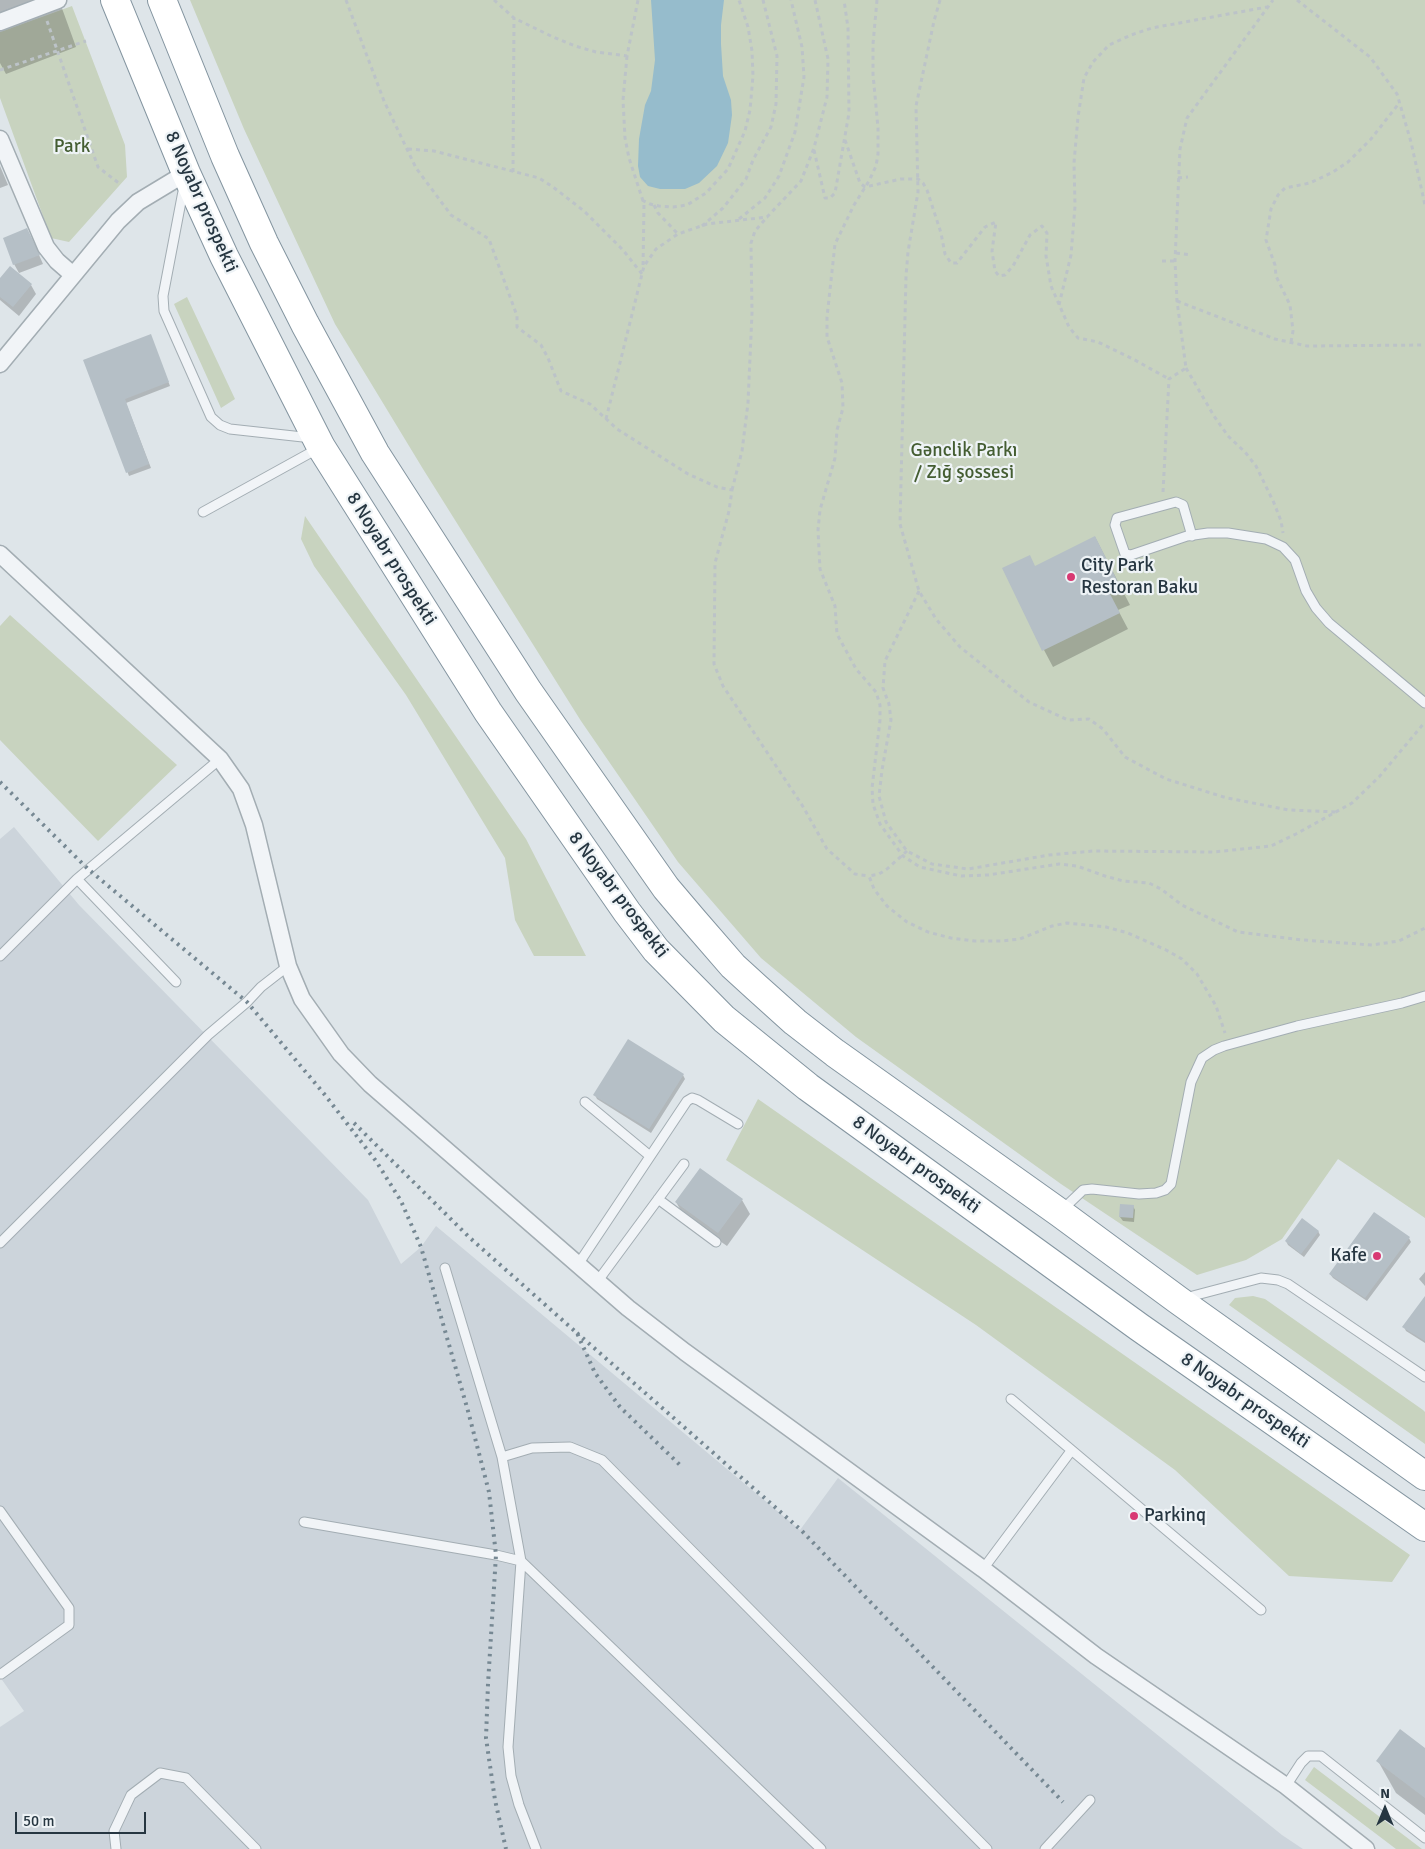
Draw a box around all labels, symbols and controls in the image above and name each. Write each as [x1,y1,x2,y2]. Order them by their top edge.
street label: 8 Noyabr prospekti [160,128,242,276]
park label: Park [54,136,90,158]
park label: Gənclik Parkı / Zığ şossesi [911,440,1017,484]
street label: 8 Noyabr prospekti [341,488,441,630]
place label: City Park Restoran Baku [1081,555,1198,599]
marker: City Park Restoran Baku [1065,571,1077,583]
street label: 8 Noyabr prospekti [563,827,673,963]
street label: 8 Noyabr prospekti [848,1111,984,1219]
place label: Kafe [1330,1245,1367,1267]
marker: Kafe [1371,1250,1383,1262]
street label: 8 Noyabr prospekti [1176,1348,1314,1454]
place label: Parkinq [1144,1505,1206,1527]
marker: Parkinq [1128,1510,1140,1522]
north arrow [1360,1784,1410,1834]
text: N [1380,1785,1390,1802]
scale bar [18,1802,149,1834]
text: 50 m [23,1812,54,1830]

